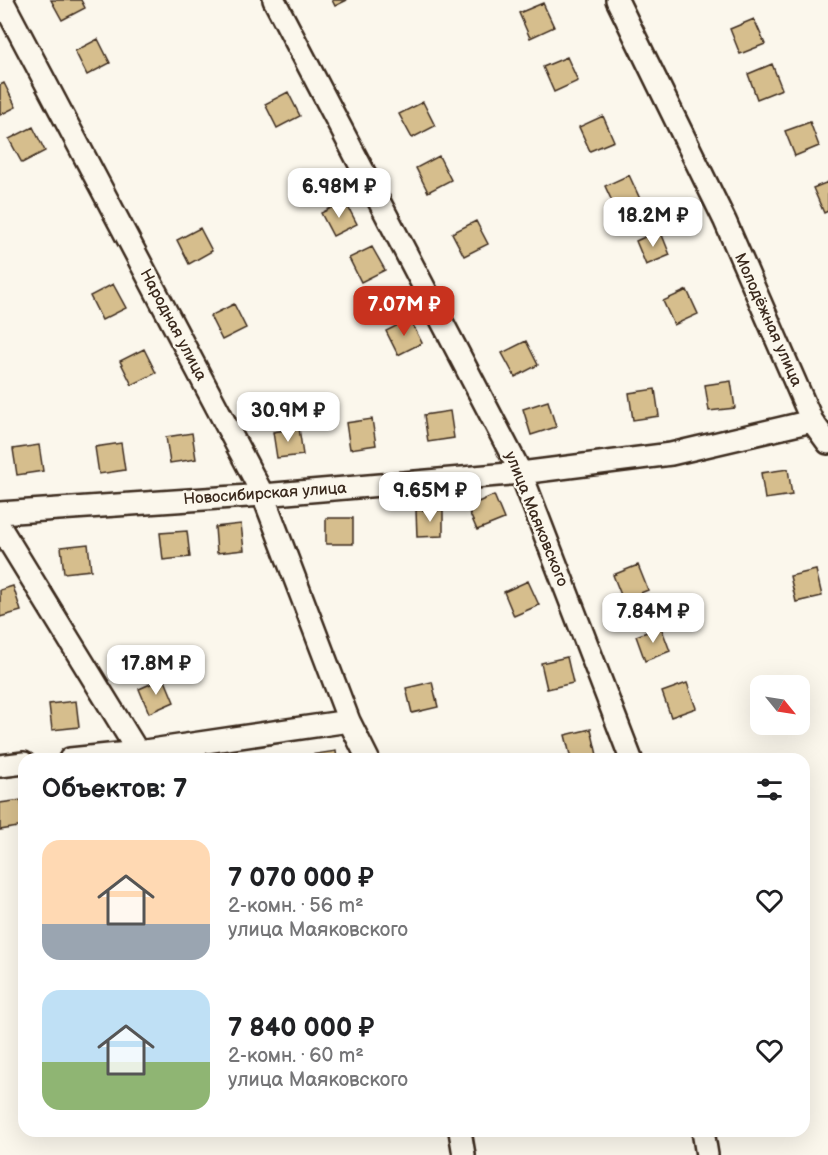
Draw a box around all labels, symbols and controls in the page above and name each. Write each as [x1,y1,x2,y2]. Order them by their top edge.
pin: 6.98M ₽ [284,168,394,219]
text: 6.98M ₽ [302,175,376,199]
pin: 18.2M ₽ [598,197,708,248]
text: 18.2M ₽ [617,204,689,228]
street label: Молодёжная улица [730,250,806,390]
street label: Народная улица [136,266,211,385]
pin: 7.07M ₽ [349,286,459,337]
text: 7.07M ₽ [367,293,441,317]
pin: 30.9M ₽ [233,392,343,443]
text: 30.9M ₽ [251,399,325,423]
street label: улица Маяковского [500,449,572,589]
pin: 9.65M ₽ [375,472,485,523]
street label: Новосибирская улица [183,479,348,509]
text: 9.65M ₽ [393,479,467,503]
pin: 7.84M ₽ [598,593,708,644]
text: 7.84M ₽ [616,600,690,624]
pin: 17.8M ₽ [101,645,211,696]
text: 17.8M ₽ [121,652,191,676]
north arrow [750,675,810,735]
map controls [750,675,810,735]
icon: filters [753,773,786,806]
text: Объектов: 7 [42,774,187,805]
text: 7 070 000 ₽ [228,863,374,894]
icon: home [90,864,162,936]
icon: heart [753,884,786,917]
text: 2-комн. · 56 m² [228,894,364,918]
text: улица Маяковского [228,918,408,942]
text: 7 840 000 ₽ [228,1013,374,1044]
icon: home [90,1014,162,1086]
icon: heart [753,1034,786,1067]
text: 2-комн. · 60 m² [228,1044,364,1068]
text: улица Маяковского [228,1068,408,1092]

